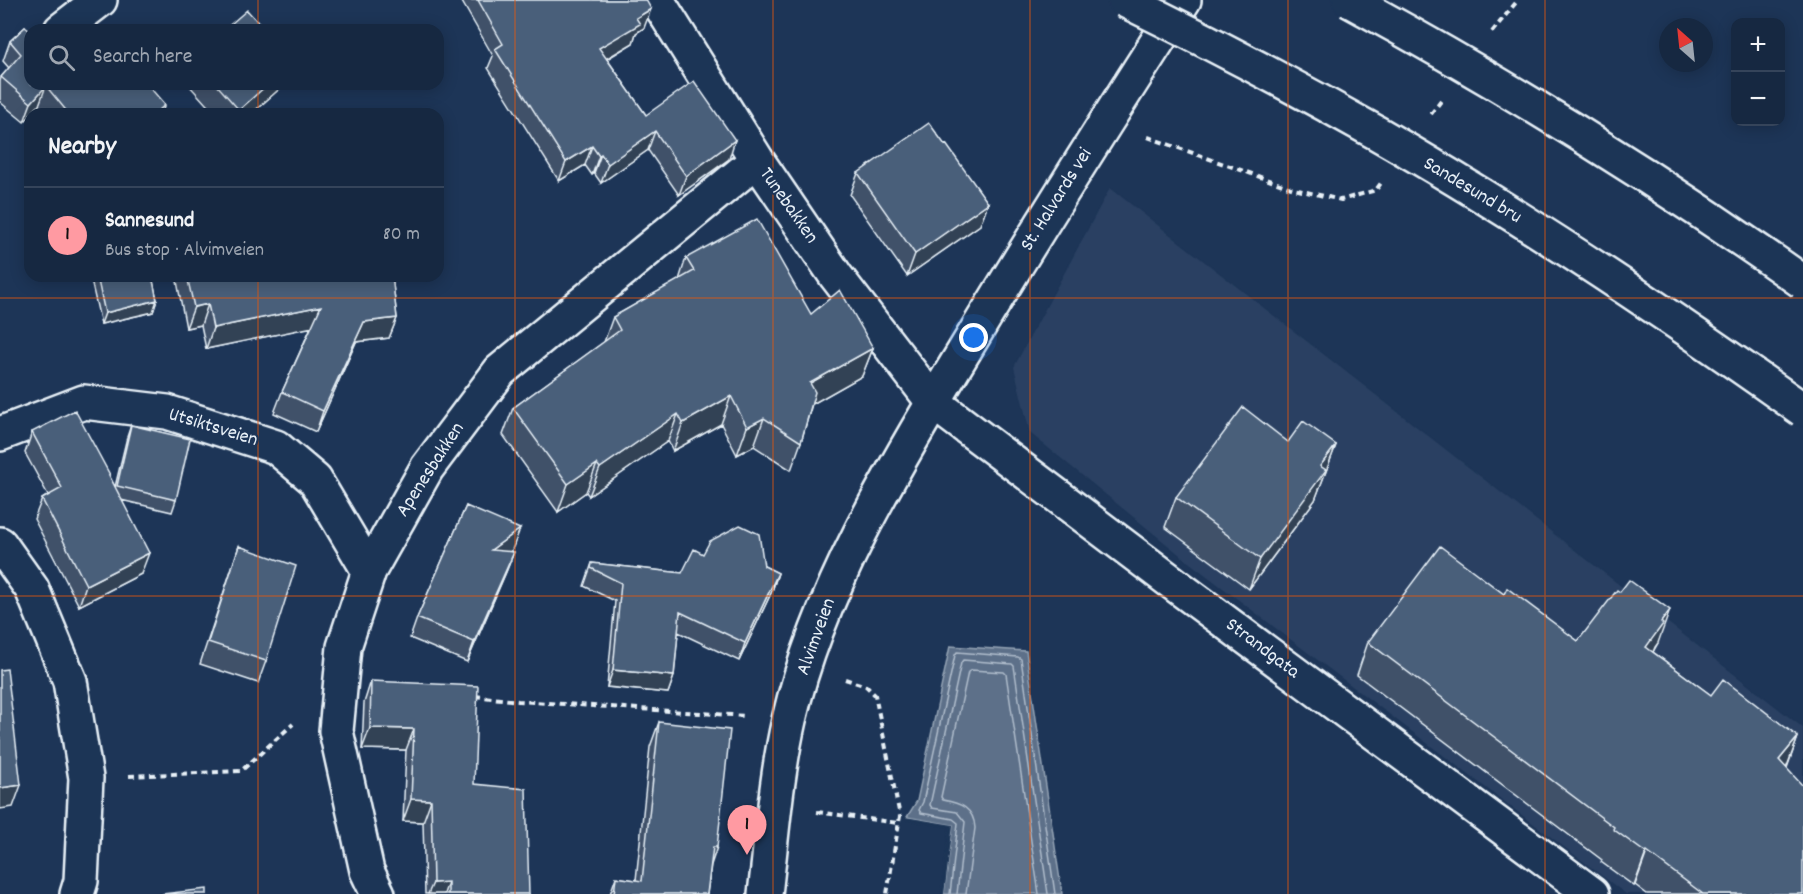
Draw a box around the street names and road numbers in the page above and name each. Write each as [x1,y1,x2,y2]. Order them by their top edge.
street label: St. Halvards vei [1014,143,1100,257]
street label: Sandesund bru [1417,151,1527,231]
street label: Tunebakken [752,162,824,250]
street label: Utsiktsveien [165,401,261,455]
street label: Apenesbakken [390,417,472,523]
street label: Alvimveien [790,594,844,680]
street label: Strandgata [1219,612,1305,687]

